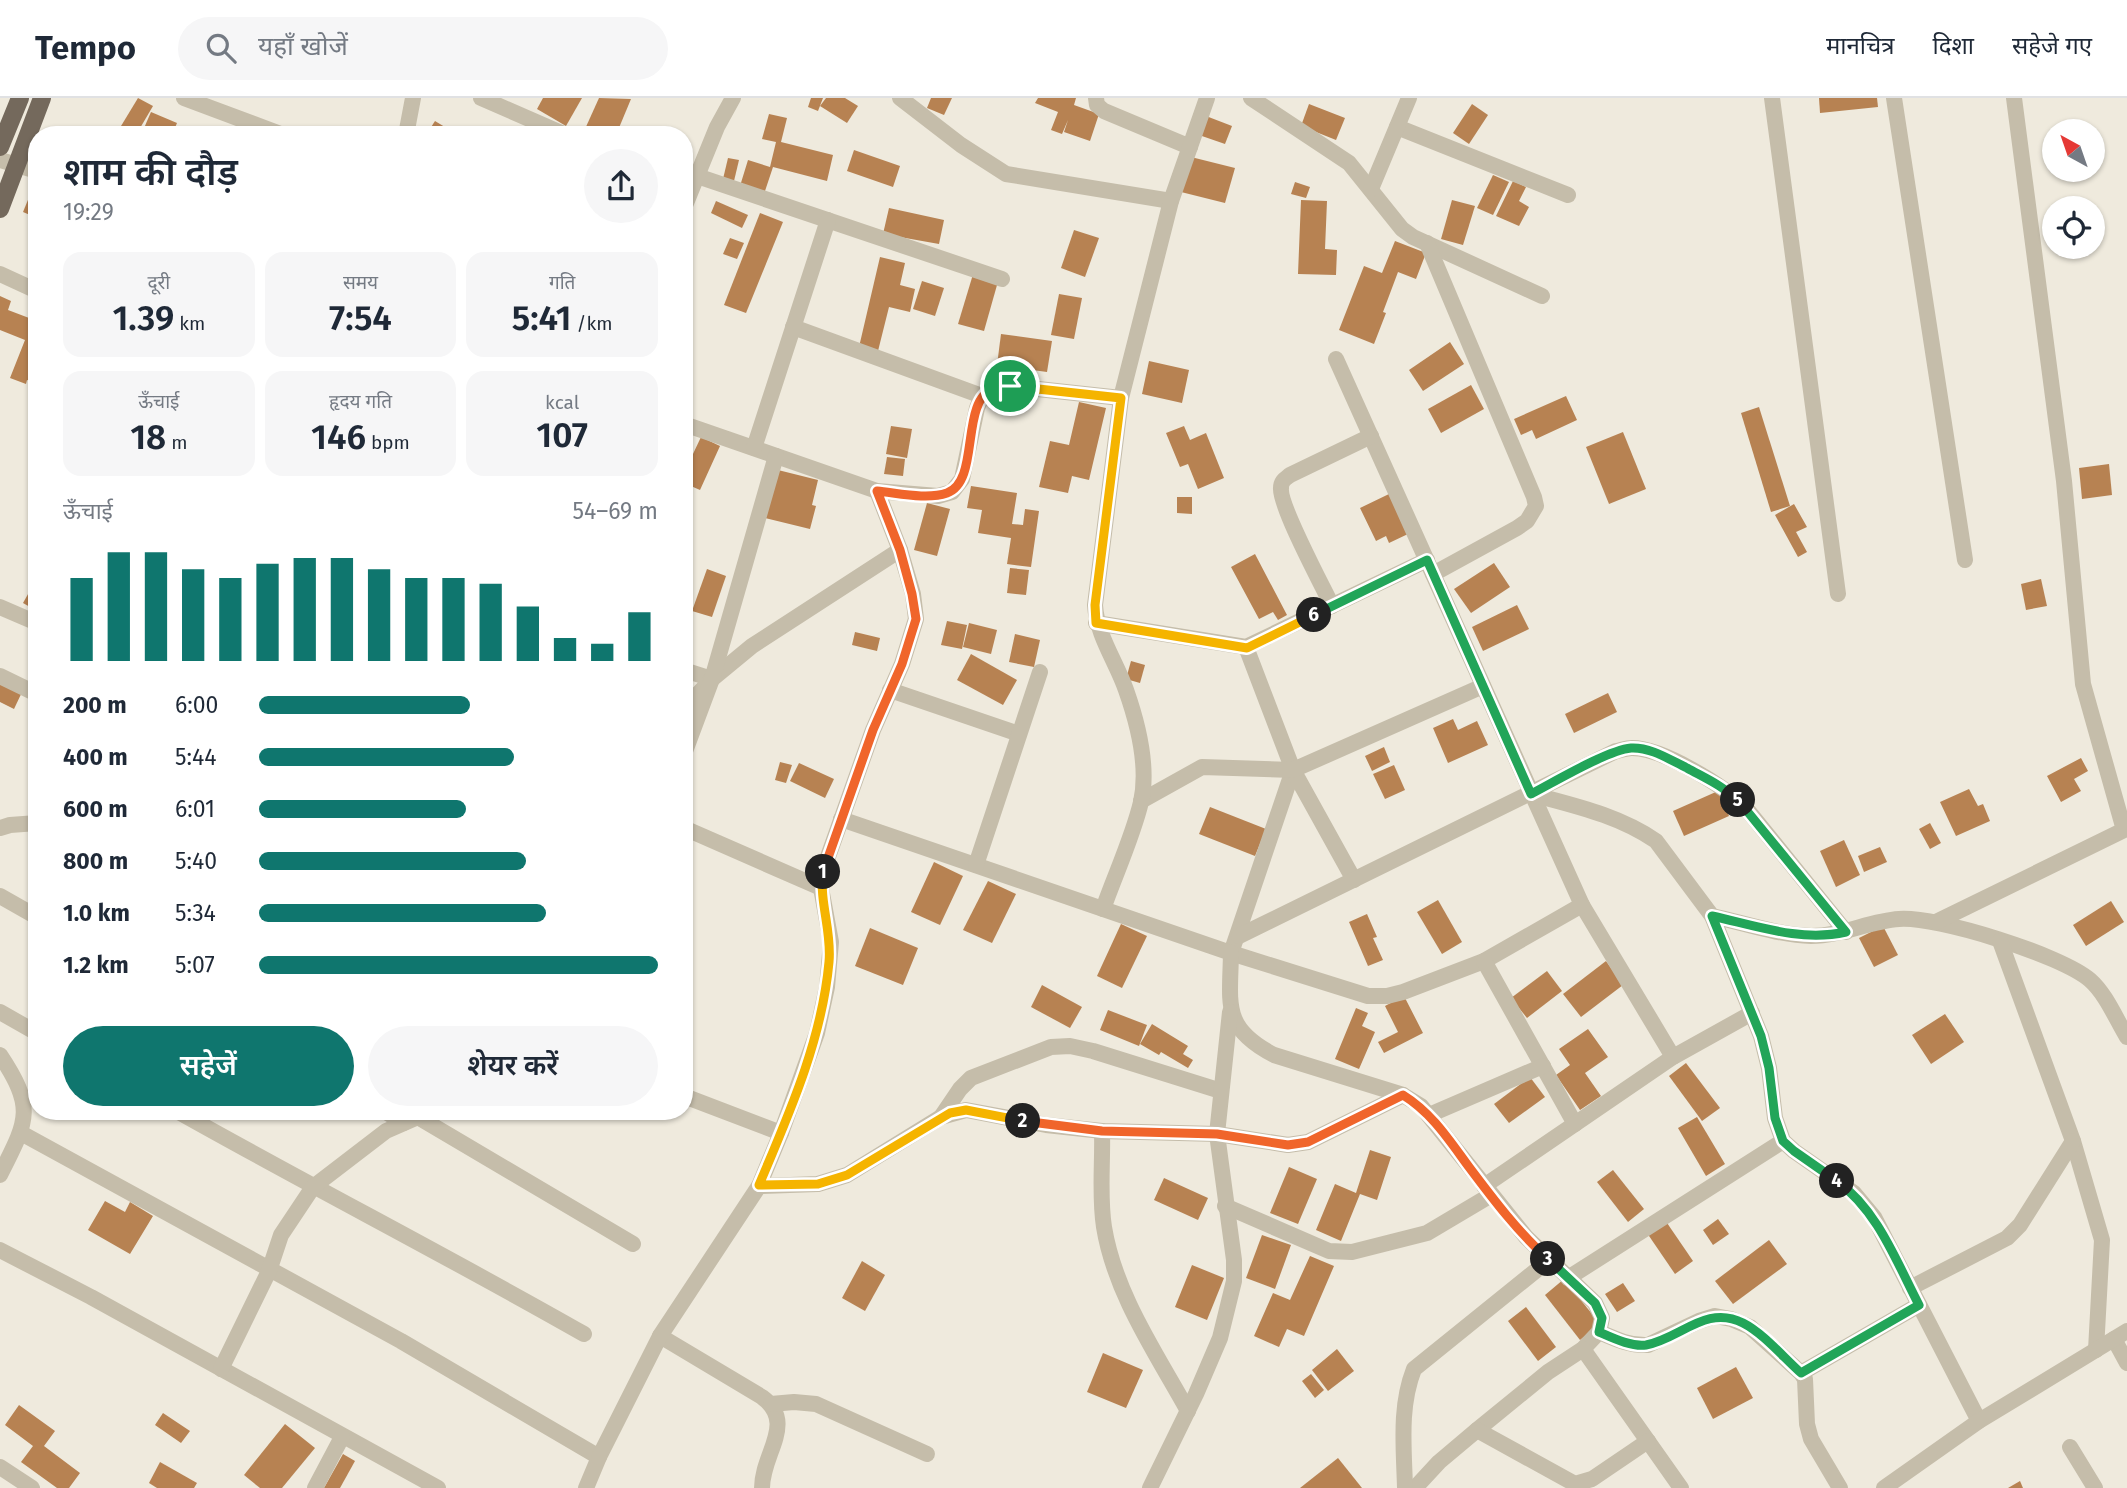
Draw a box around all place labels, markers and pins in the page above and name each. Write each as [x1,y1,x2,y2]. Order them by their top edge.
pin [980,356,1040,416]
pin: 6 [1296,598,1332,632]
pin: 5 [1720,782,1756,818]
pin: 1 [806,854,840,890]
pin: 2 [1006,1104,1040,1138]
pin: 4 [1820,1164,1854,1198]
pin: 3 [1530,1242,1566,1276]

